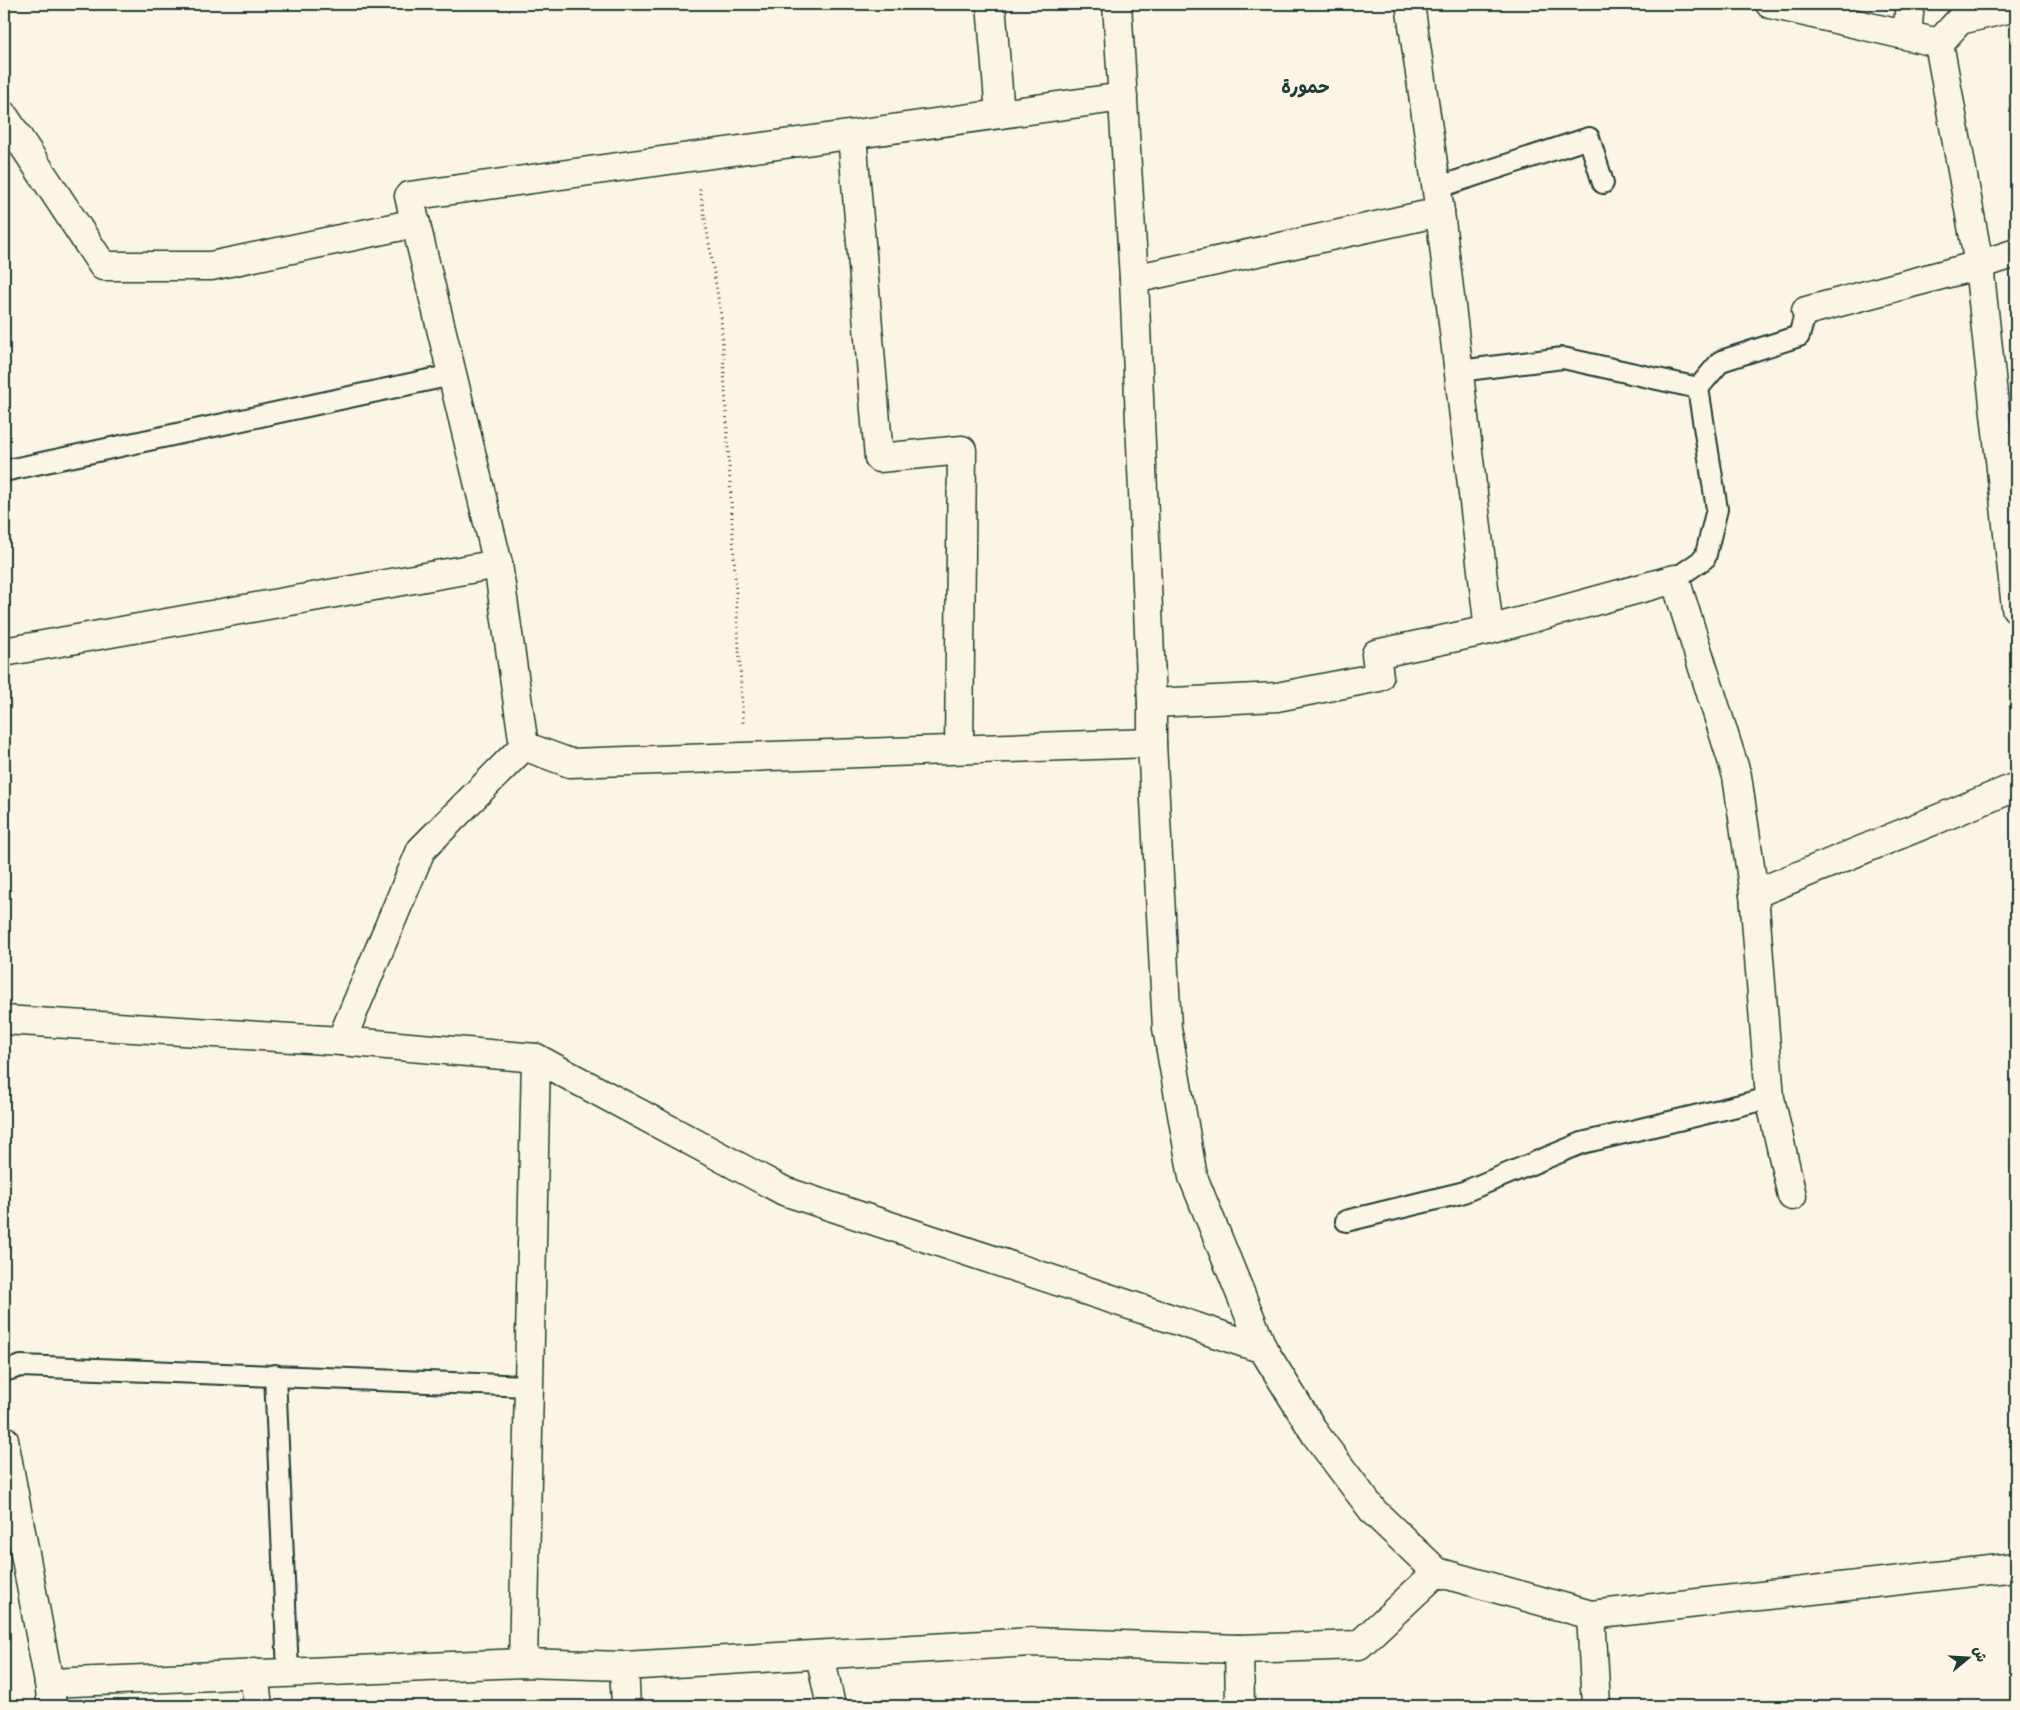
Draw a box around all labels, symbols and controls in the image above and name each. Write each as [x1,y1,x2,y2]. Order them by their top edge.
district label: حمورة [1281,72,1330,99]
north arrow [1942,1632,1992,1682]
text: ش [1968,1643,1993,1664]

